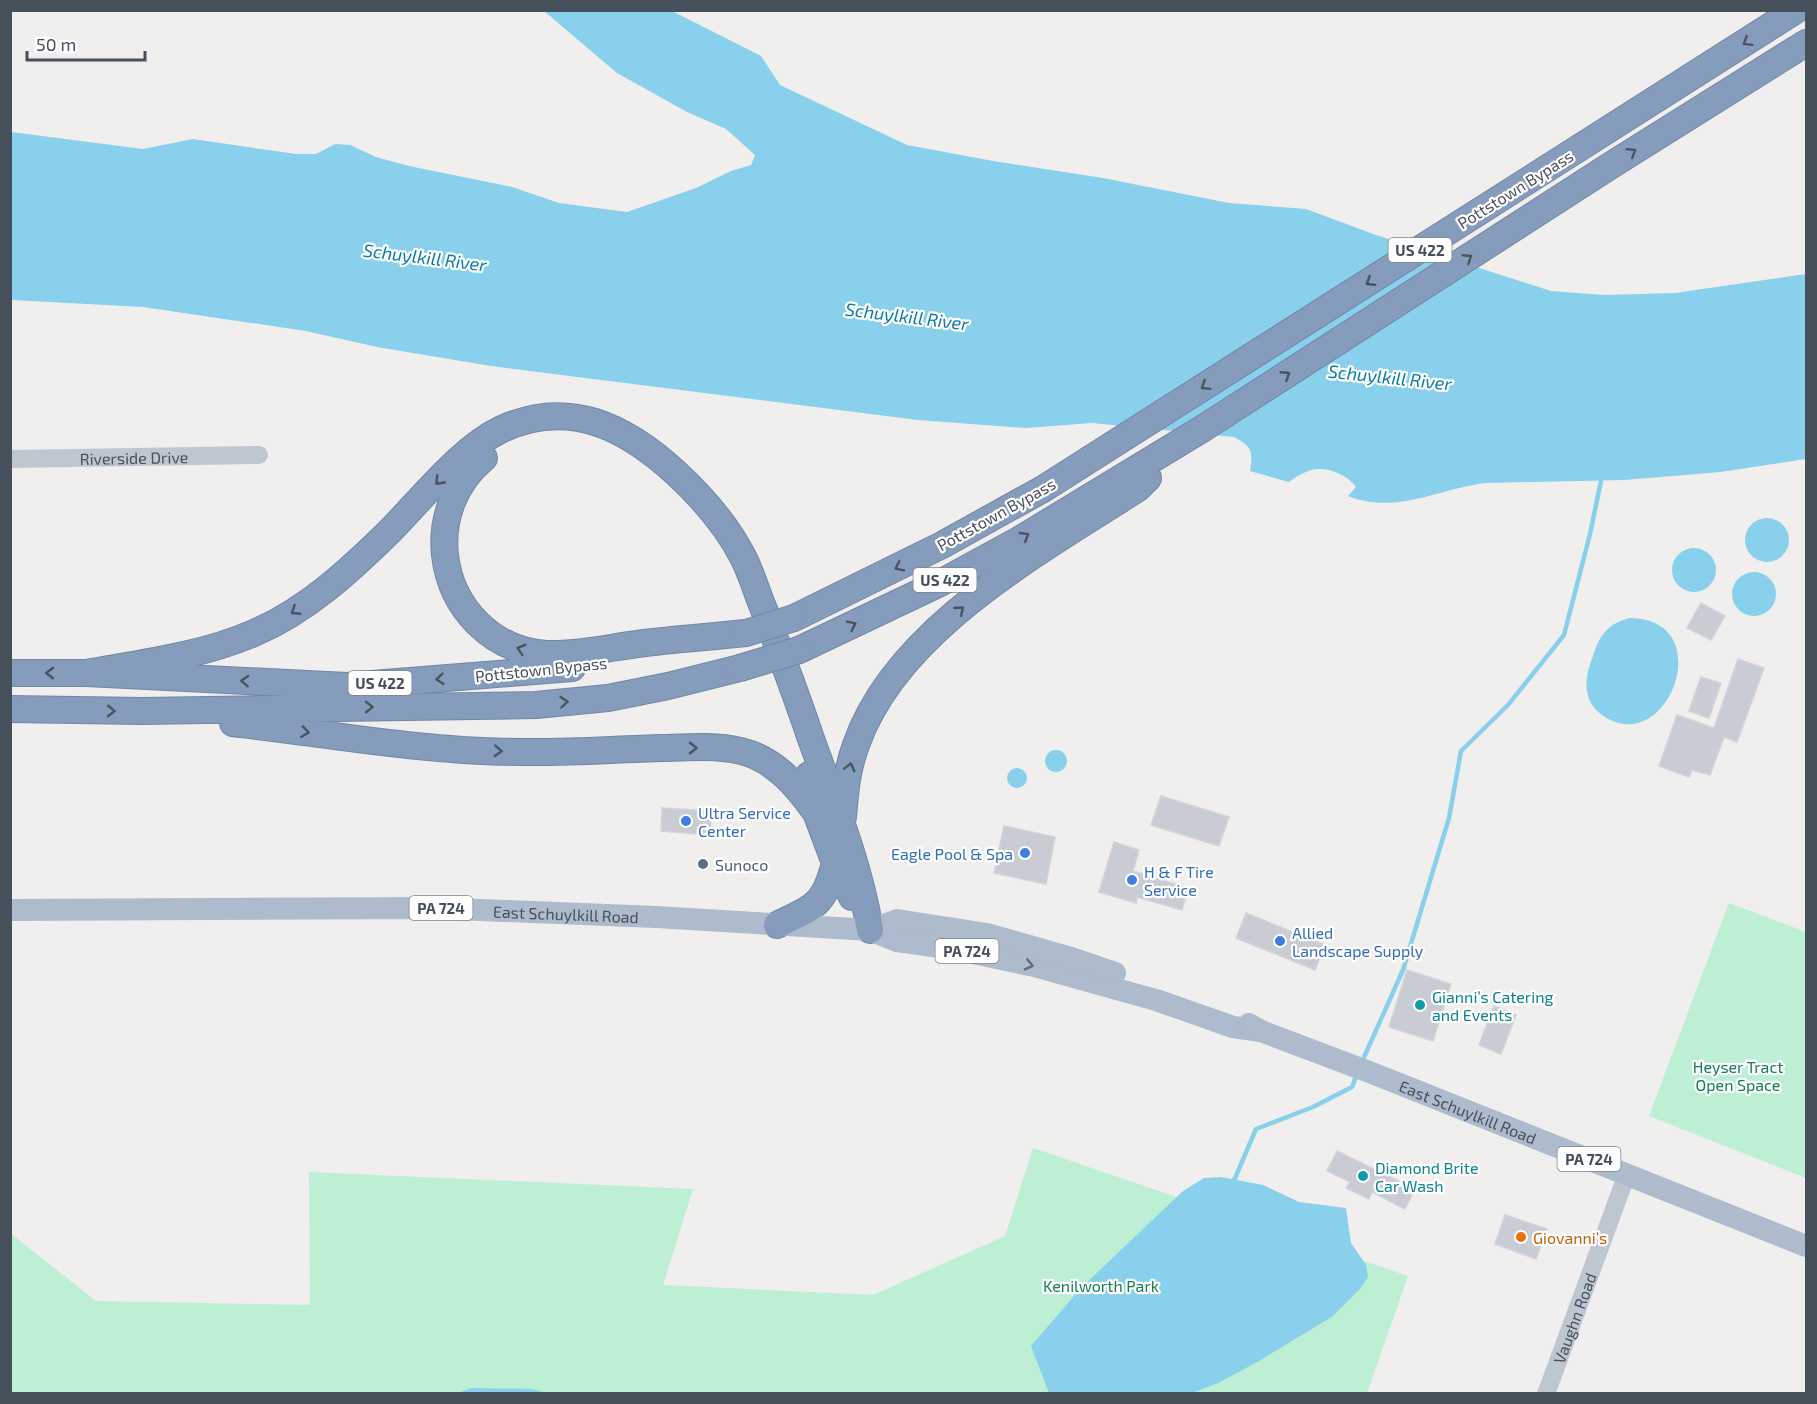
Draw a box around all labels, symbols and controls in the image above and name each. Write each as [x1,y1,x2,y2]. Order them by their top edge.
scale bar [27,24,146,62]
text: 50 m [36,33,76,55]
one-way arrow [1743,34,1753,46]
street label: Pottstown Bypass [1454,146,1576,232]
one-way arrow [1626,148,1636,160]
road number: US 422 [1388,238,1452,262]
water label: Schuylkill River [362,239,489,276]
one-way arrow [1462,253,1472,265]
one-way arrow [1366,274,1376,286]
water label: Schuylkill River [844,298,971,335]
water label: Schuylkill River [1327,360,1454,395]
one-way arrow [1280,371,1291,382]
one-way arrow [1201,379,1212,390]
street label: Riverside Drive [79,447,188,467]
one-way arrow [436,473,447,484]
street label: Pottstown Bypass [933,474,1059,554]
one-way arrow [1019,532,1029,543]
one-way arrow [894,559,905,571]
road number: US 422 [914,568,976,592]
one-way arrow [291,604,302,615]
one-way arrow [953,606,964,617]
one-way arrow [845,621,856,632]
one-way arrow [516,644,527,656]
street label: Pottstown Bypass [474,653,608,685]
one-way arrow [46,667,55,679]
road number: US 422 [348,671,412,695]
one-way arrow [435,672,444,685]
one-way arrow [241,675,250,688]
one-way arrow [559,696,568,709]
one-way arrow [364,701,373,714]
one-way arrow [106,705,115,717]
one-way arrow [300,725,309,737]
one-way arrow [689,742,698,754]
one-way arrow [494,745,503,758]
one-way arrow [842,762,855,772]
place label: Ultra Service Center [698,803,791,840]
marker: Ultra Service Center [679,814,693,828]
place label: Eagle Pool & Spa [891,844,1013,863]
marker: Eagle Pool & Spa [1018,846,1032,860]
place label: Sunoco [715,855,768,874]
marker: Sunoco [696,857,710,871]
place label: H & F Tire Service [1144,862,1214,899]
marker: H & F Tire Service [1125,873,1139,887]
road number: PA 724 [410,896,472,920]
street label: East Schuylkill Road [493,901,639,926]
place label: Allied Landscape Supply [1292,923,1424,960]
marker: Allied Landscape Supply [1273,934,1287,948]
road number: PA 724 [936,939,998,963]
one-way arrow [1024,957,1034,970]
place label: Gianni’s Catering and Events [1432,987,1554,1024]
marker: Gianni’s Catering and Events [1413,998,1427,1012]
park label: Heyser Tract Open Space [1693,1057,1783,1094]
street label: East Schuylkill Road [1397,1075,1539,1147]
road number: PA 724 [1558,1147,1620,1171]
place label: Diamond Brite Car Wash [1375,1158,1479,1195]
marker: Diamond Brite Car Wash [1356,1169,1370,1183]
place label: Giovanni’s [1533,1228,1607,1247]
marker: Giovanni’s [1514,1230,1528,1244]
street label: Vaughn Road [1549,1270,1599,1366]
park label: Kenilworth Park [1043,1276,1159,1295]

